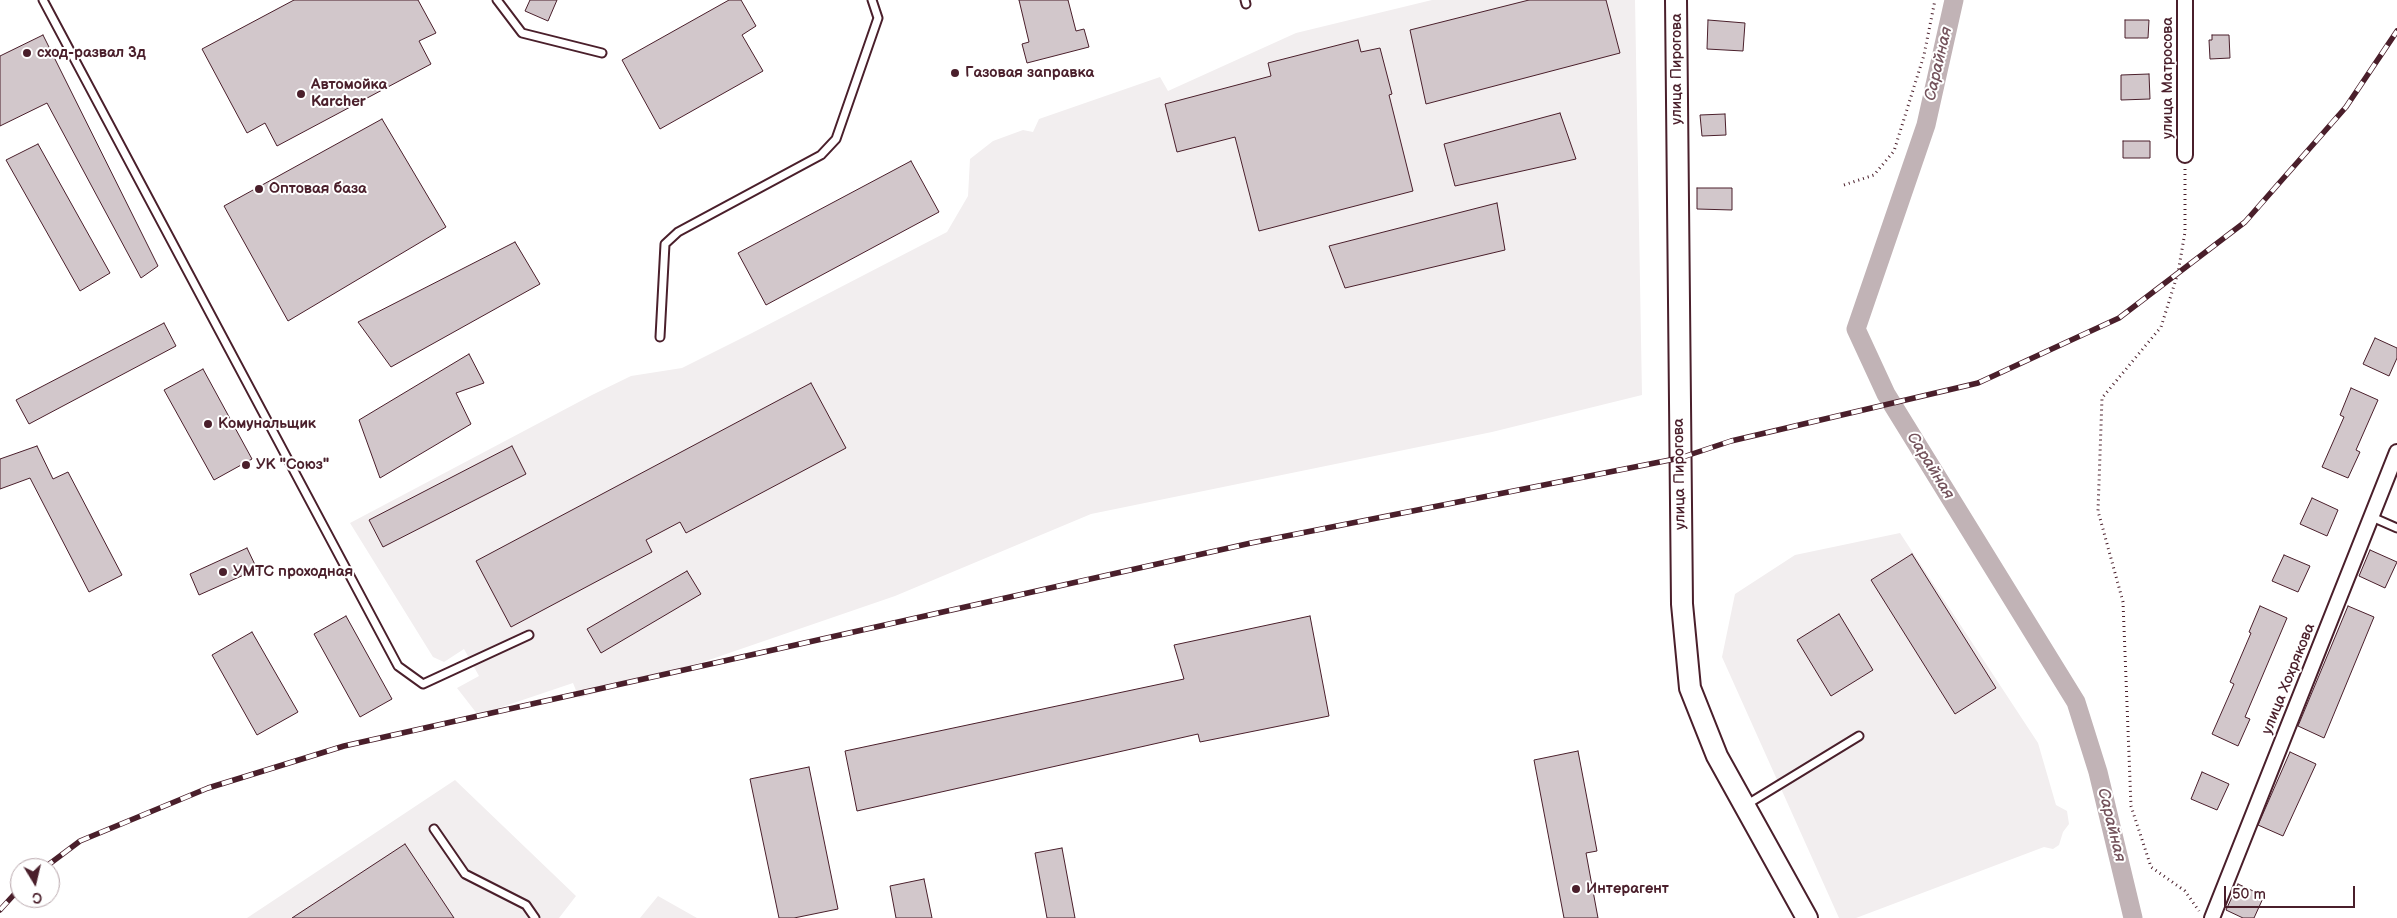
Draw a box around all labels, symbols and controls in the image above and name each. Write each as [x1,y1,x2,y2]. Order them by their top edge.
street label: улица Пирогова [1668,13,1686,125]
street label: улица Матросова [2159,17,2177,139]
water label: Сарайная [1921,25,1957,103]
place label: сход-развал 3д [37,44,146,62]
marker: сход-развал 3д [21,47,33,59]
place label: Газовая заправка [965,64,1094,82]
marker: Газовая заправка [949,67,961,79]
place label: Автомойка Karcher [311,76,387,111]
marker: Автомойка Karcher [295,88,307,100]
place label: Оптовая база [269,180,367,198]
marker: Оптовая база [253,183,265,195]
place label: Комунальщик [218,415,316,433]
marker: Комунальщик [202,418,214,430]
street label: улица Пирогова [1670,418,1690,530]
water label: Сарайная [1902,429,1958,503]
place label: УК "Союз" [256,456,329,474]
marker: УК "Союз" [240,459,252,471]
place label: УМТС проходная [233,563,353,581]
marker: УМТС проходная [217,566,229,578]
street label: улица Хохрякова [2259,621,2319,737]
water label: Сарайная [2093,786,2129,864]
north arrow [10,858,60,908]
scale bar [2227,876,2358,908]
place label: Интерагент [1586,880,1669,898]
marker: Интерагент [1570,883,1582,895]
text: 50 m [2232,885,2266,904]
text: С [31,888,43,906]

